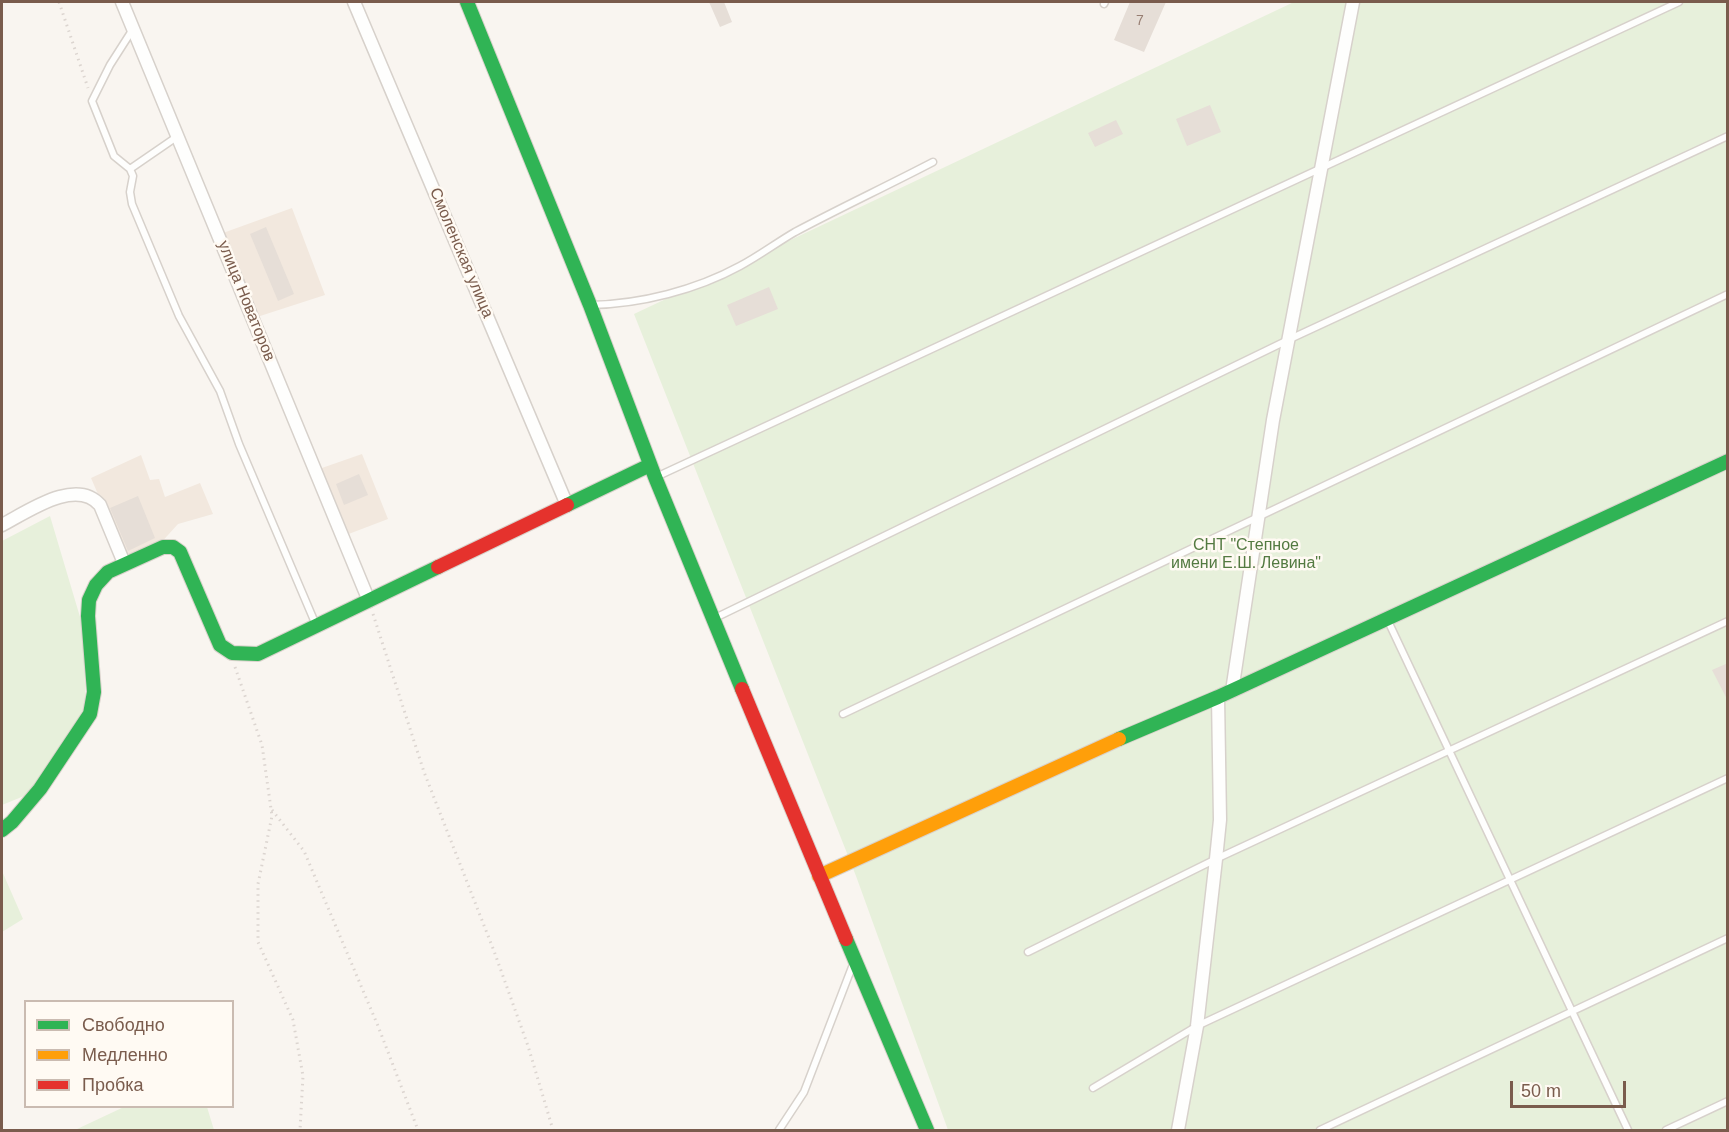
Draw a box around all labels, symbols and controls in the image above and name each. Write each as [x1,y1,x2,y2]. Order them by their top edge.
house number: 7 [1136,13,1144,29]
street label: Смоленская улица [425,185,497,321]
street label: улица Новаторов [213,238,279,364]
park label: СНТ "Степное имени Е.Ш. Левина" [1171,536,1321,574]
legend [24,1000,234,1108]
text: Свободно [82,1015,165,1035]
text: Медленно [82,1045,168,1065]
scale bar [1513,1069,1628,1107]
text: Пробка [82,1075,144,1095]
text: 50 m [1521,1081,1561,1101]

